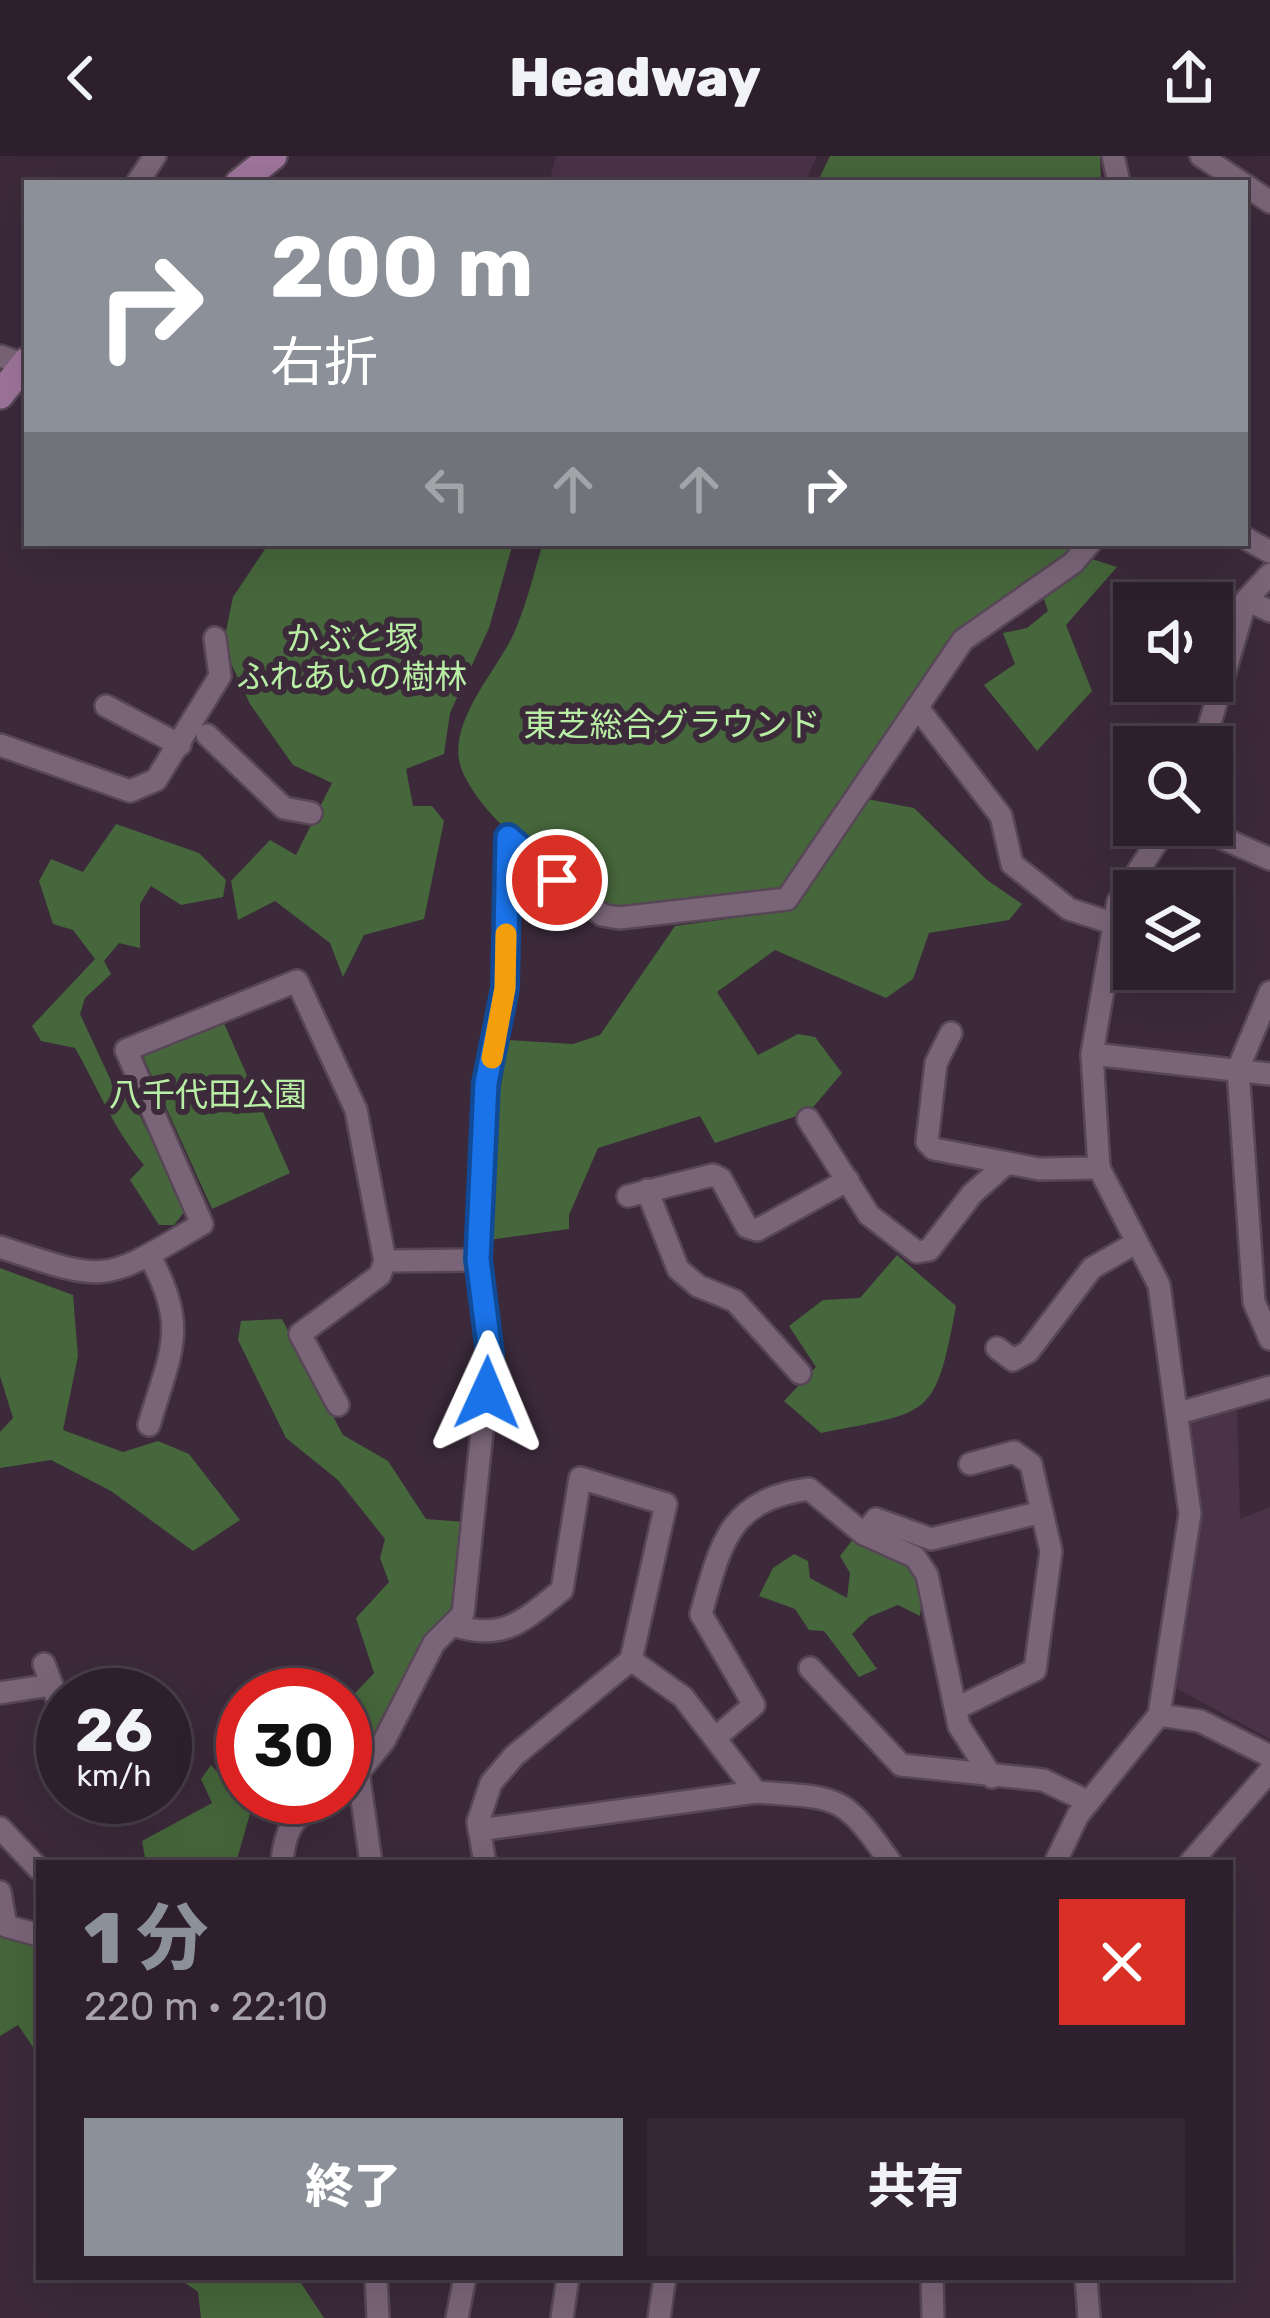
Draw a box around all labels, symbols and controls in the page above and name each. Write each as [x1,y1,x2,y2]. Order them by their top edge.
icon: back [48,45,114,111]
icon: share [1156,45,1222,111]
text: Headway [509,46,761,110]
text: 200 m [270,217,534,317]
icon: right [72,228,228,384]
text: 右折 [270,331,378,395]
icon: left [414,456,480,522]
icon: ahead [540,456,606,522]
icon: ahead [666,456,732,522]
icon: right [792,456,858,522]
map controls [1113,582,1233,990]
button: sound [1113,582,1233,702]
park label: かぶと塚 ふれあいの樹林 [237,619,468,696]
park label: 東芝総合グラウンド [524,705,821,744]
button: search [1113,726,1233,846]
pin [506,829,608,931]
icon: arrive [524,847,590,913]
button: layers [1113,870,1233,990]
park label: 八千代田公園 [109,1075,307,1114]
position arrow [424,1330,550,1456]
speed limit sign: 30 [216,1668,372,1824]
text: 26 [75,1695,153,1766]
text: km/h [77,1758,151,1794]
text: 1 分 [84,1896,208,1981]
button: close [1059,1899,1185,2025]
text: 220 m · 22:10 [84,1984,328,2030]
button: 終了 [84,2118,623,2256]
button: 共有 [647,2118,1185,2256]

